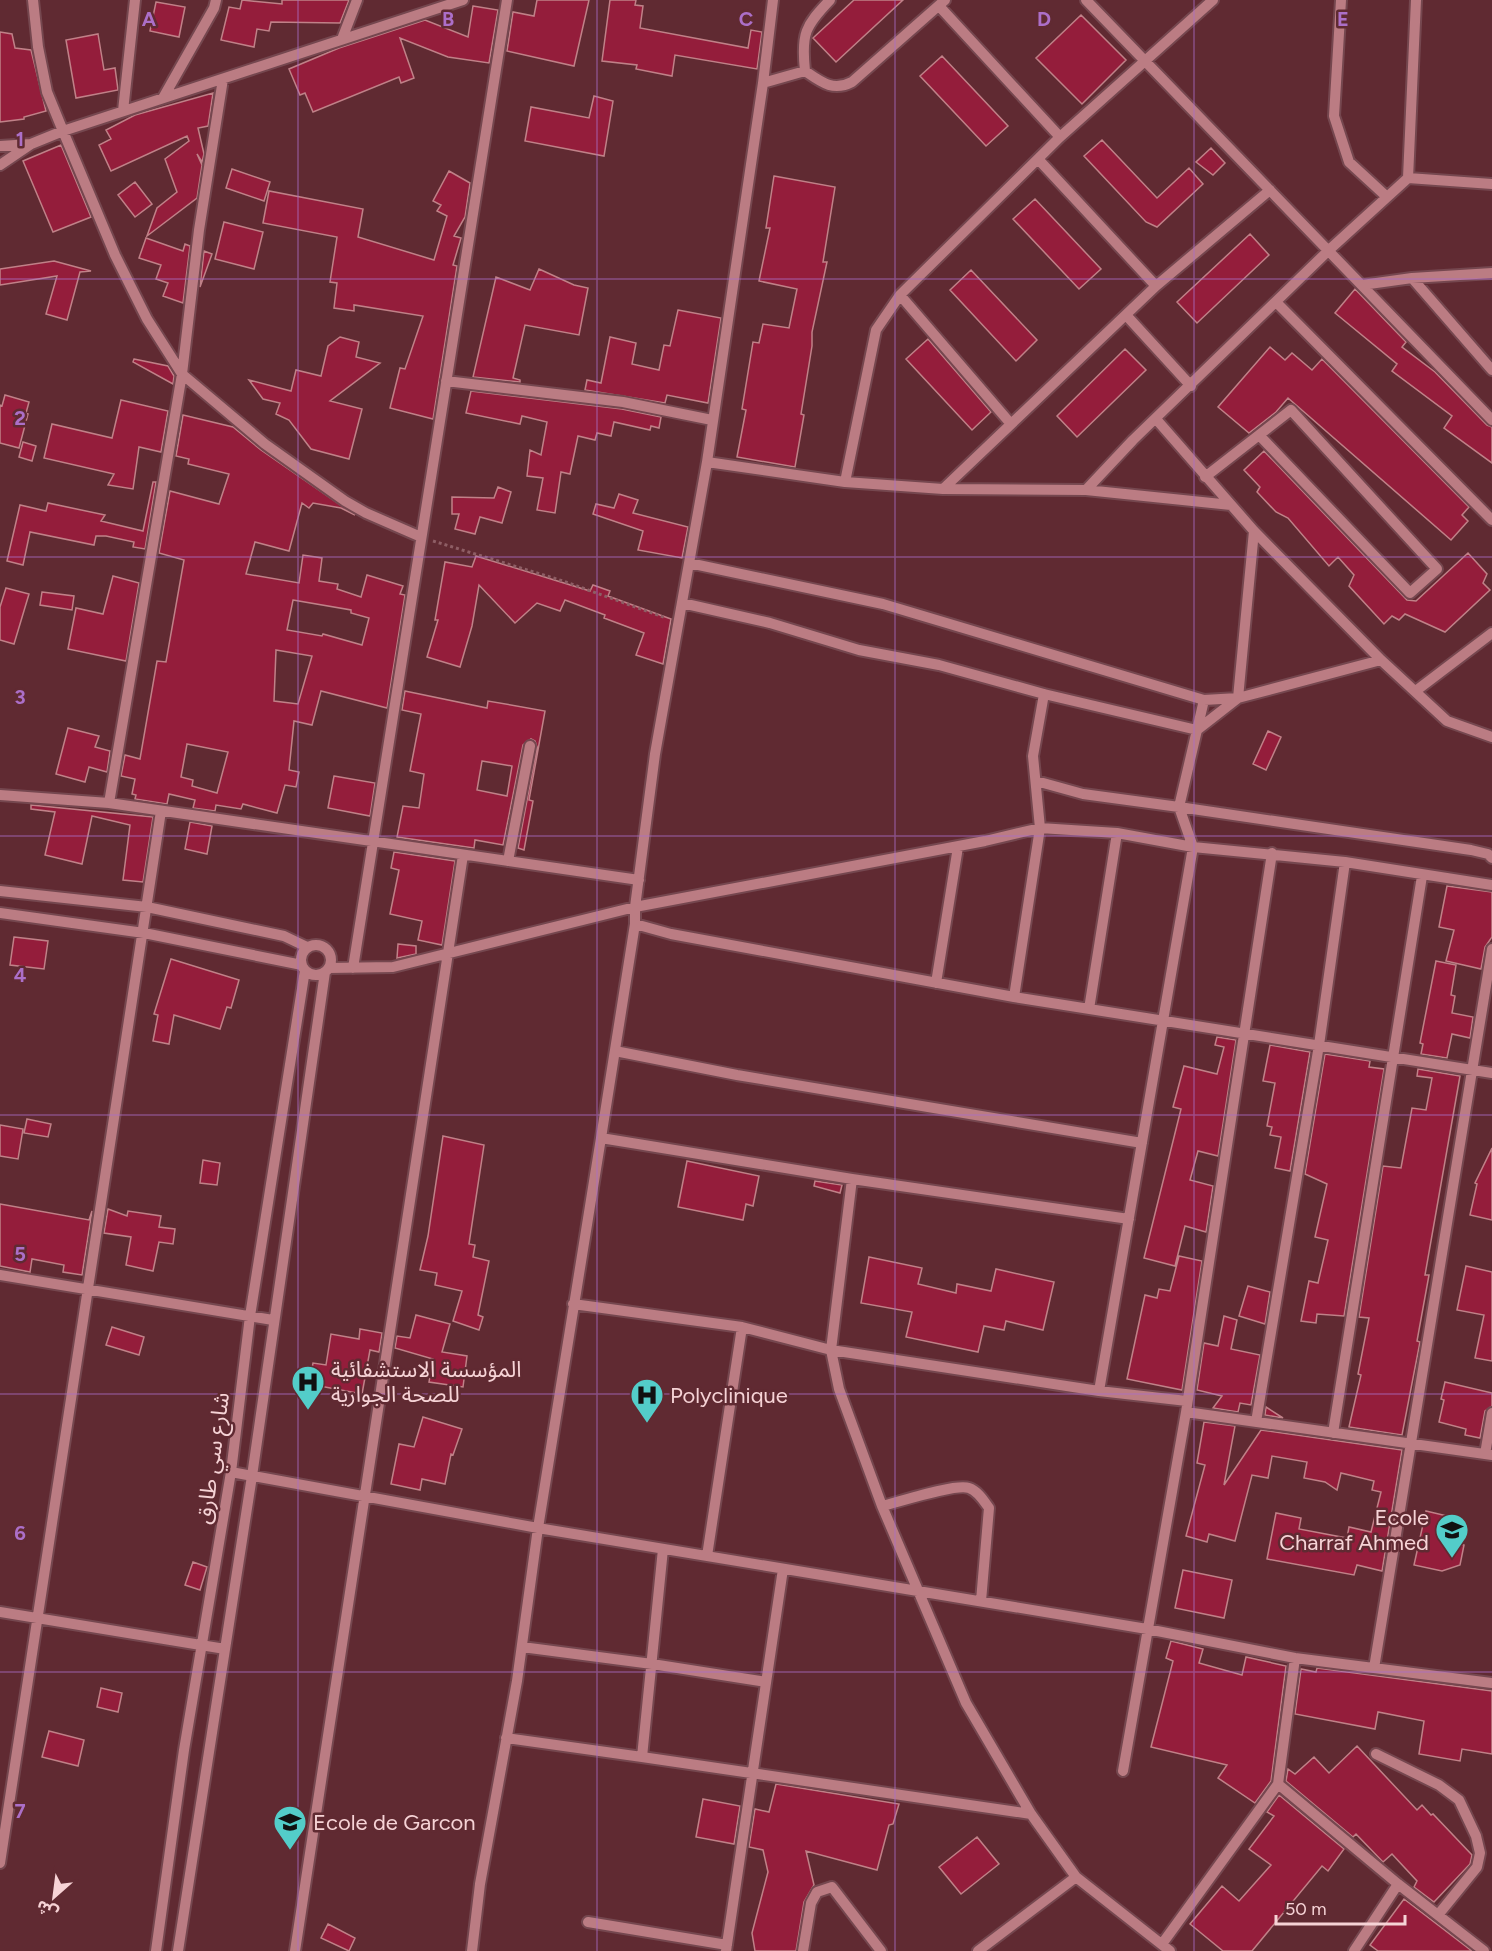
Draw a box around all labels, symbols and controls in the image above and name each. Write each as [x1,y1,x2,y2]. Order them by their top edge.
text: A [142,7,157,31]
text: B [442,7,454,31]
text: C [739,7,753,31]
text: D [1037,7,1051,31]
text: E [1337,7,1349,31]
text: 1 [16,127,24,151]
text: 2 [14,406,26,430]
text: 3 [14,685,26,709]
text: 4 [14,963,27,987]
text: 5 [14,1242,26,1266]
place label: المؤسسة الاستشفائية للصحة الجوارية [331,1356,521,1408]
hospital icon: المؤسسة الاستشفائية للصحة الجوارية [290,1364,326,1411]
hospital icon: Polyclinique [629,1377,665,1424]
place label: Polyclinique [670,1382,788,1409]
street label: شارع سي طارق [190,1390,238,1526]
place label: Ecole Charraf Ahmed [1279,1504,1429,1556]
school or university icon: Ecole Charraf Ahmed [1434,1512,1470,1559]
text: 6 [14,1521,26,1545]
text: 7 [14,1799,26,1823]
school or university icon: Ecole de Garcon [272,1804,308,1851]
place label: Ecole de Garcon [313,1809,476,1836]
north arrow [24,1867,84,1927]
scale bar [1276,1888,1405,1926]
text: ش [33,1896,61,1923]
text: 50 m [1285,1898,1327,1920]

